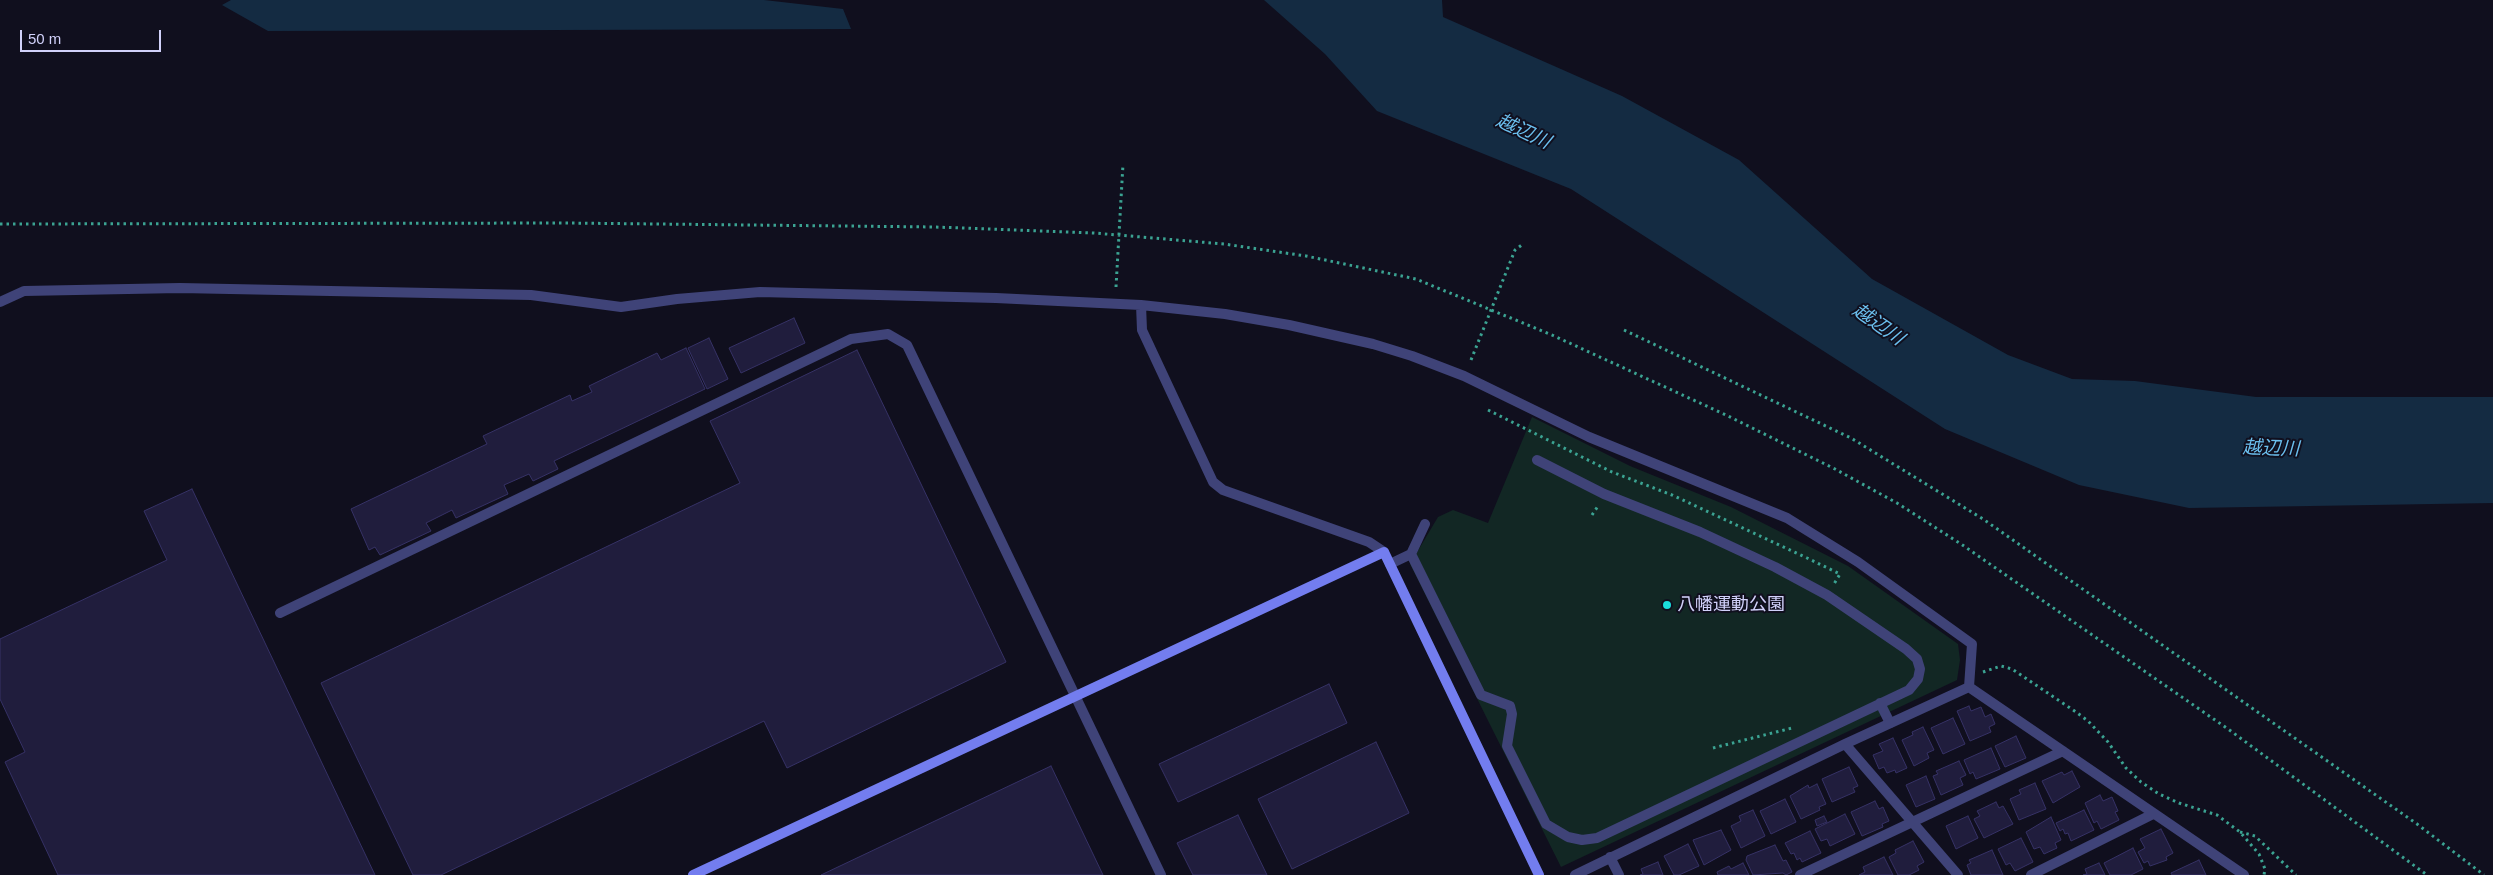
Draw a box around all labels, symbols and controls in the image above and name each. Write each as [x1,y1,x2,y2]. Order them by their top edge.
scale bar [22,20,164,52]
text: 50 m [28,30,61,47]
water label: 越辺川 [1492,110,1554,154]
water label: 越辺川 [1848,299,1908,351]
water label: 越辺川 [2242,437,2300,461]
place label: 八幡運動公園 [1677,594,1785,616]
marker: 八幡運動公園 [1661,599,1673,611]

